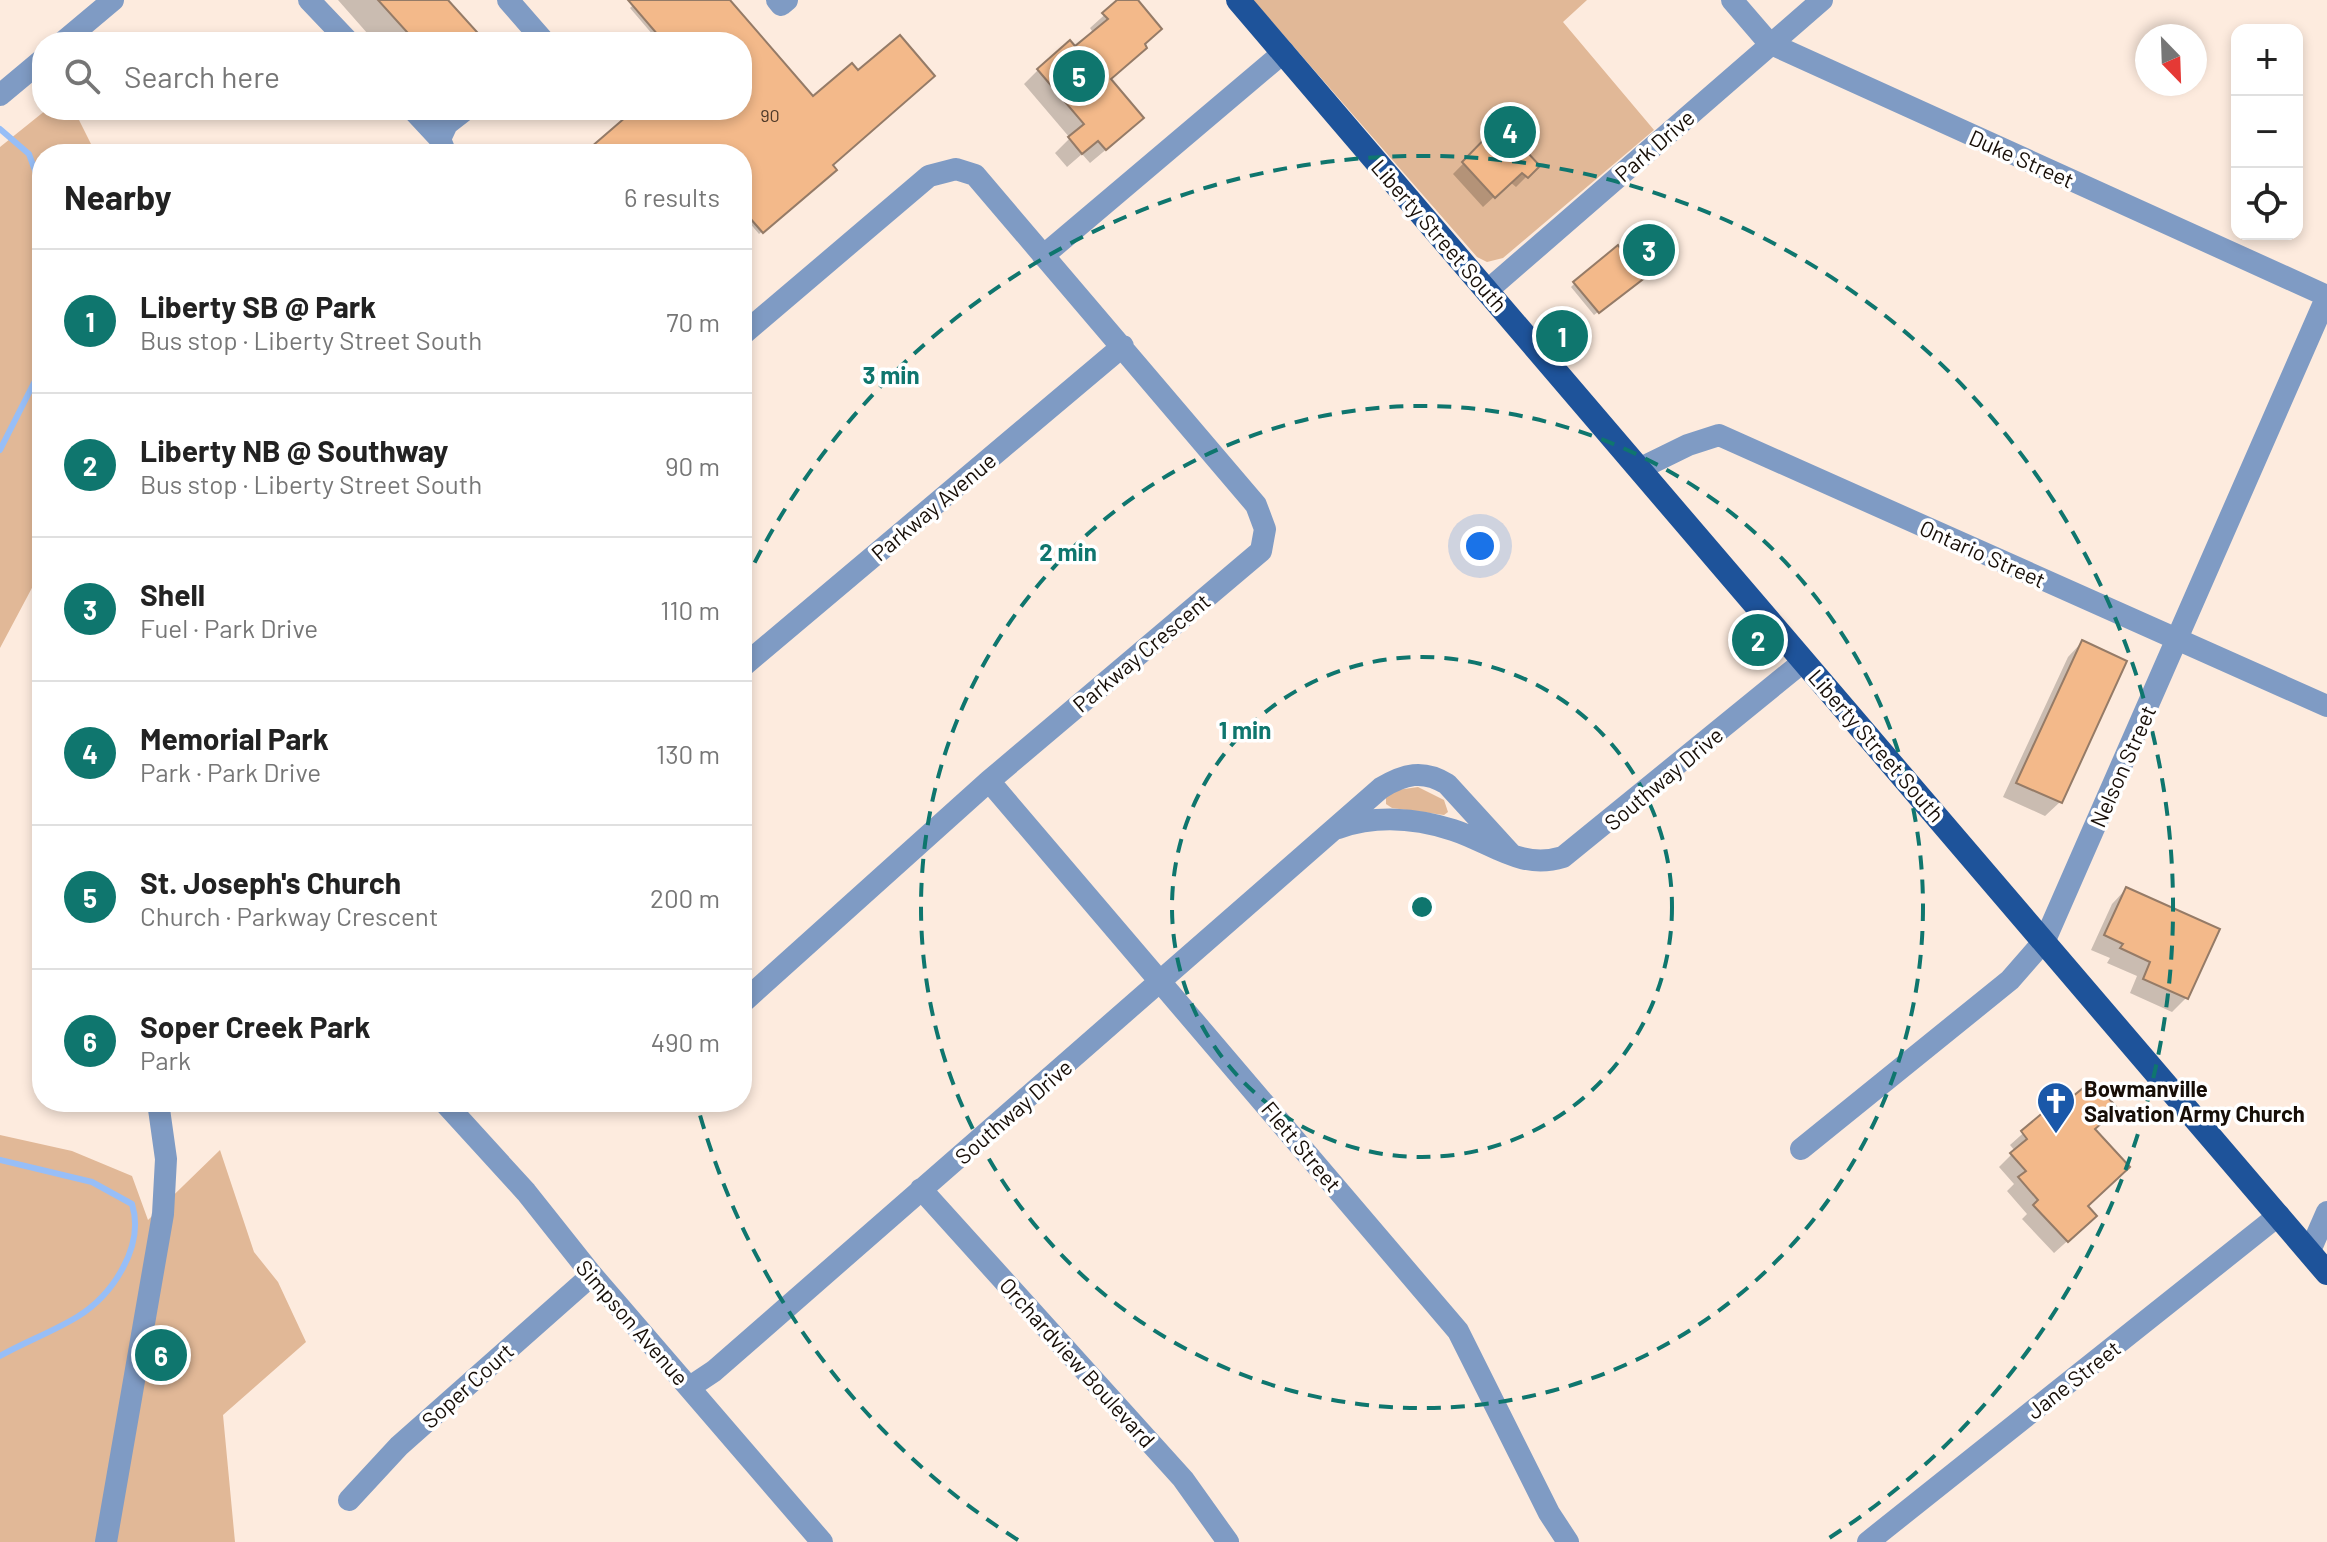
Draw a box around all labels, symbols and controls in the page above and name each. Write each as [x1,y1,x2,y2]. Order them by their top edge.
north arrow [2135,24,2207,96]
map controls [2231,24,2303,240]
button: + [2231,24,2303,96]
search box [32,32,752,120]
pin: 5 [1053,46,1105,106]
icon: search [60,54,104,98]
text: Search here [124,58,280,94]
button: − [2231,96,2303,168]
pin: 4 [1484,102,1536,162]
street label: Park Drive [1609,103,1699,187]
house number: 90 [760,104,780,126]
street label: Duke Street [1966,123,2078,193]
street label: Liberty Street South [1367,153,1513,317]
button: locate [2231,168,2303,240]
text: Nearby [64,176,172,217]
text: 6 results [624,181,720,212]
pin: 3 [1623,220,1675,280]
text: Liberty SB @ Park [140,288,376,324]
text: 1 [85,306,95,337]
text: 70 m [666,306,720,337]
pin: 1 [1536,306,1588,366]
text: Bus stop · Liberty Street South [140,324,482,355]
text: 3 min [862,360,920,389]
text: Liberty NB @ Southway [140,432,449,468]
street label: Parkway Avenue [865,446,1001,566]
text: 2 [83,450,97,481]
text: 90 m [665,450,720,481]
text: Bus stop · Liberty Street South [140,468,482,499]
street label: Ontario Street [1916,514,2050,592]
your location [1460,526,1500,566]
text: 2 min [1039,537,1097,566]
text: Shell [140,576,205,612]
street label: Parkway Crescent [1067,587,1215,717]
text: 3 [83,594,97,625]
text: 110 m [660,594,720,625]
pin: 2 [1732,610,1784,670]
text: Fuel · Park Drive [140,612,318,643]
street label: Liberty Street South [1804,663,1950,827]
street label: Nelson Street [2084,701,2160,831]
text: 1 min [1219,715,1271,744]
text: Memorial Park [140,720,329,756]
street label: Southway Drive [1598,721,1728,835]
text: 4 [82,738,98,769]
text: 130 m [656,738,720,769]
text: Park · Park Drive [140,756,321,787]
text: St. Joseph's Church [140,864,401,900]
text: 5 [83,882,97,913]
text: 200 m [650,882,720,913]
centre of rings [1408,893,1436,921]
text: Church · Parkway Crescent [140,900,438,931]
text: Soper Creek Park [140,1008,371,1044]
text: 6 [83,1026,97,1057]
text: 490 m [651,1026,720,1057]
text: Park [140,1044,191,1075]
street label: Southway Drive [949,1053,1077,1169]
place label: Bowmanville Salvation Army Church [2084,1075,2305,1126]
church icon: Bowmanville Salvation Army Church [2035,1080,2077,1135]
street label: Flett Street [1257,1096,1347,1196]
street label: Simpson Avenue [572,1254,694,1390]
street label: Orchardview Boulevard [995,1272,1161,1452]
pin: 6 [135,1325,187,1385]
street label: Jane Street [2021,1334,2125,1424]
street label: Soper Court [416,1337,518,1433]

